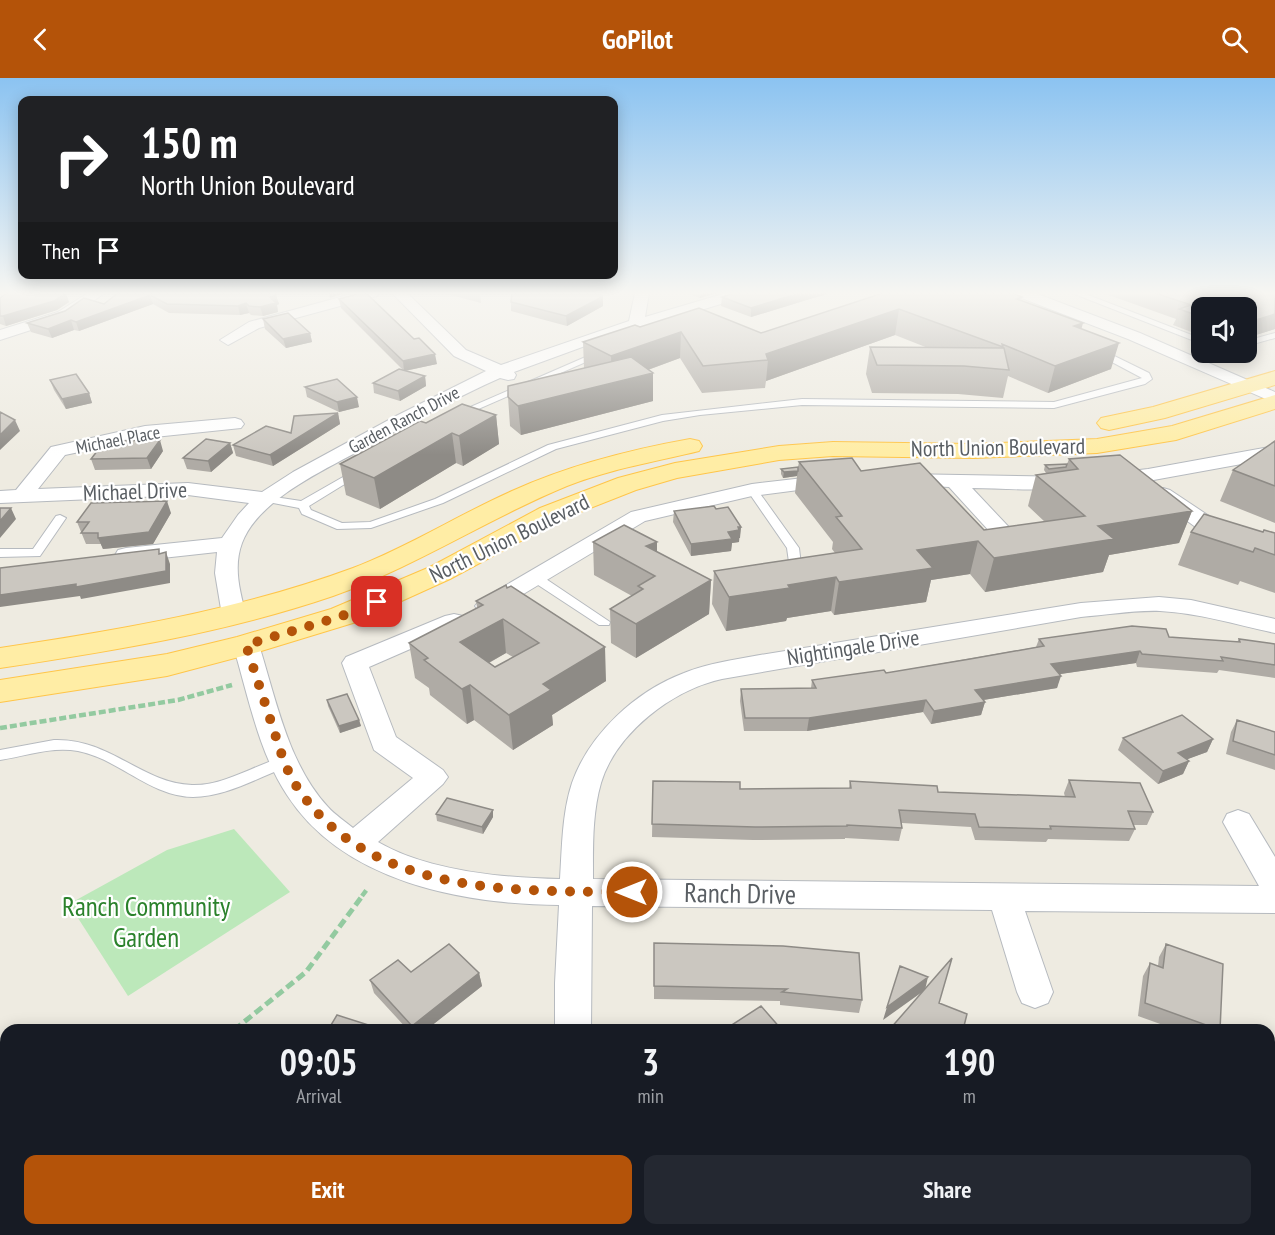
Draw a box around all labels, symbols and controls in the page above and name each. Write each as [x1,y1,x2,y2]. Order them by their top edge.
text: GoPilot [602,22,673,56]
icon: back [24,23,57,56]
icon: search [1218,23,1251,56]
text: 150 m [141,115,238,170]
icon: right [42,120,120,198]
text: North Union Boulevard [141,168,355,202]
icon: arrive [92,234,125,267]
text: Then [42,237,80,265]
map controls [1191,297,1257,363]
button: sound [1191,297,1257,363]
street label: Garden Ranch Drive [344,381,463,458]
street label: Michael Place [74,420,162,459]
street label: North Union Boulevard [911,431,1085,463]
street label: Michael Drive [83,475,187,507]
street label: North Union Boulevard [425,487,593,589]
pin [351,576,402,627]
icon: arrive [360,585,393,618]
street label: Nightingale Drive [785,623,921,671]
position arrow [600,860,664,924]
street label: Ranch Drive [684,875,796,911]
park label: Ranch Community Garden [62,889,231,954]
text: 09:05 [280,1038,358,1085]
text: 3 [642,1038,659,1085]
text: 190 [944,1038,995,1085]
text: Arrival [296,1083,341,1109]
text: min [638,1083,664,1109]
text: m [963,1083,976,1109]
button: Exit [24,1155,632,1224]
button: Share [644,1155,1251,1224]

